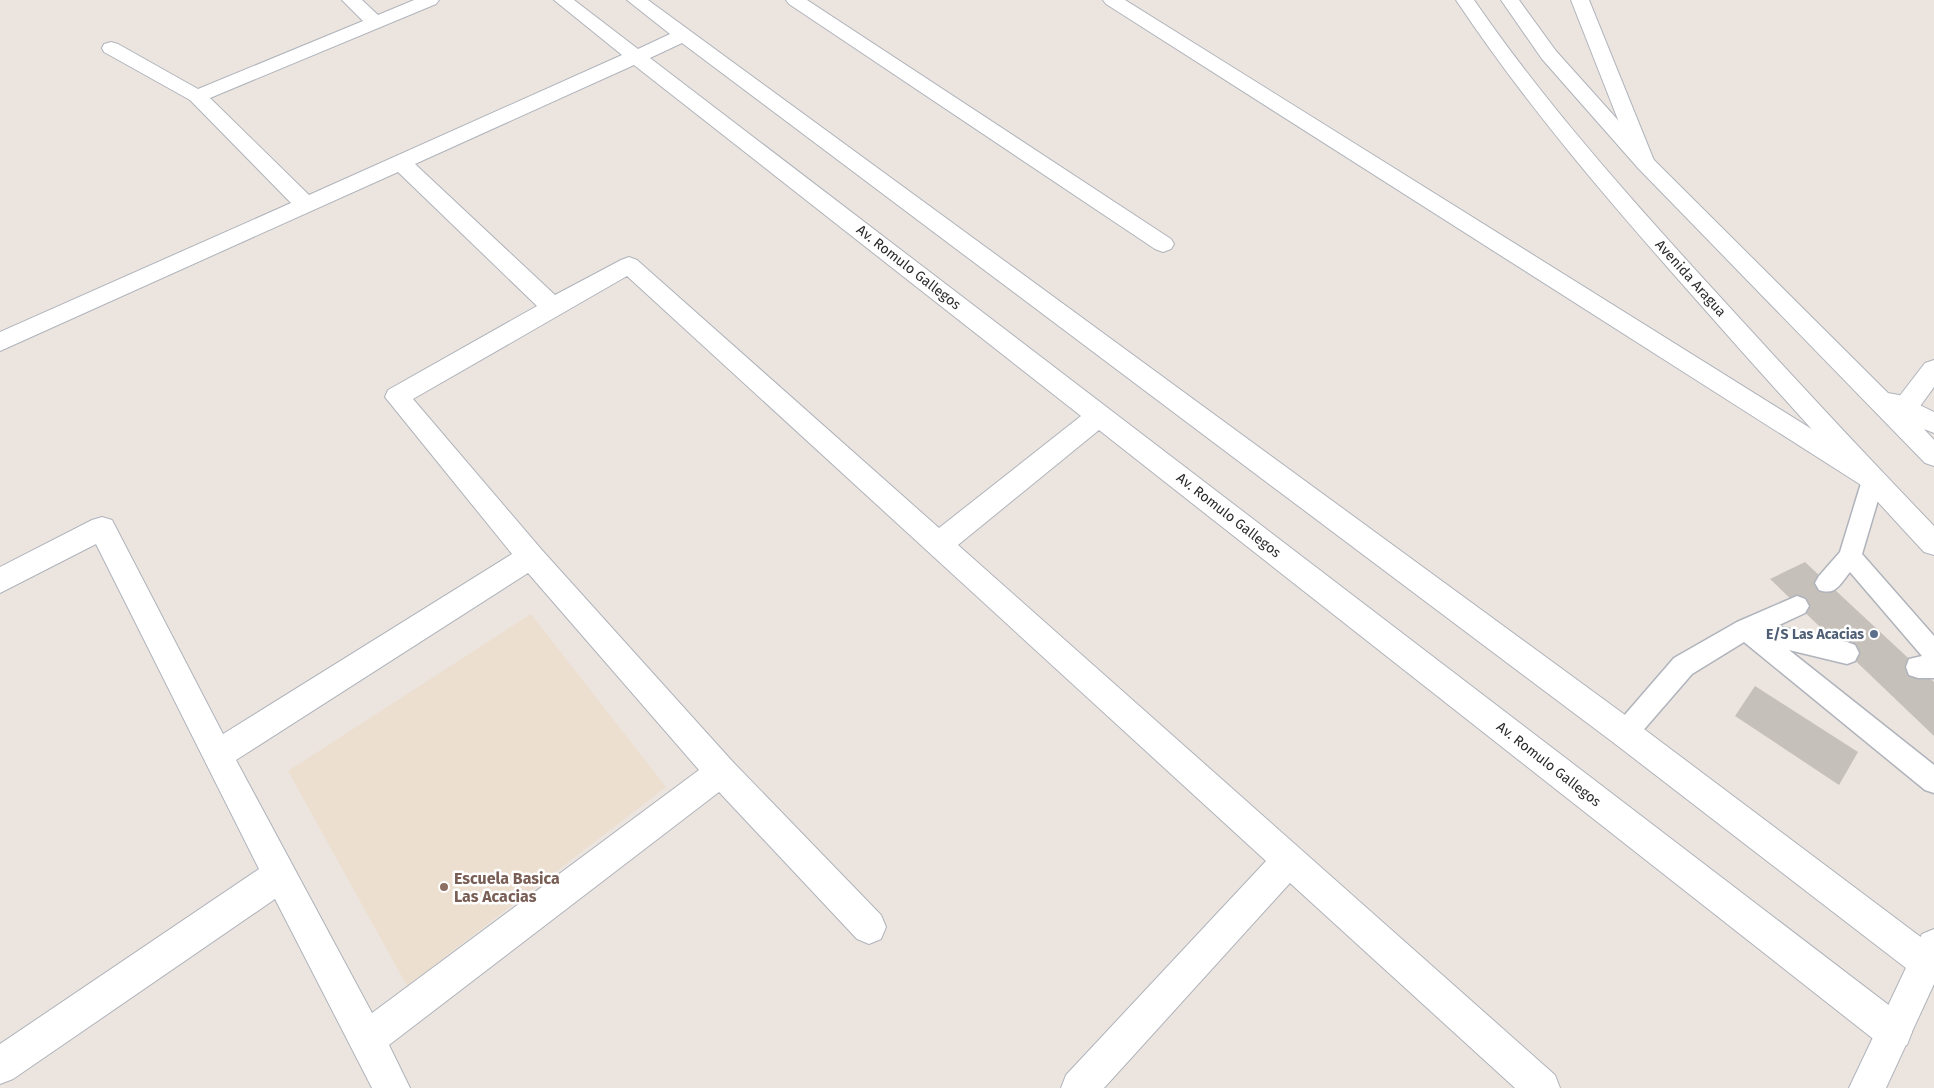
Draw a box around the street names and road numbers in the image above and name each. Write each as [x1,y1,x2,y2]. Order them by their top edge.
street label: Av. Romulo Gallegos [853,221,965,314]
street label: Avenida Aragua [1652,236,1730,320]
street label: Av. Romulo Gallegos [1173,469,1285,562]
street label: Av. Romulo Gallegos [1493,718,1605,811]

